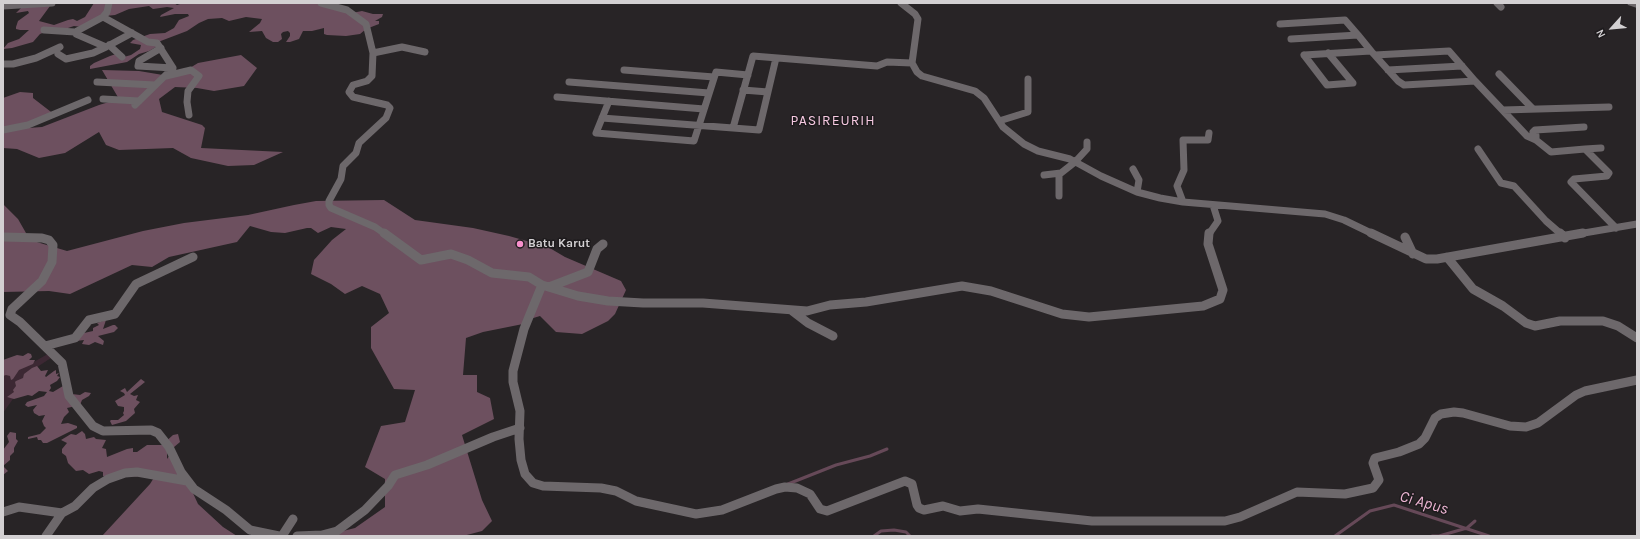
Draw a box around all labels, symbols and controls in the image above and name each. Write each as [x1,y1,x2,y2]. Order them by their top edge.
north arrow [1592,8,1632,48]
text: N [1593,27,1608,40]
district label: PASIREURIH [790,113,876,129]
place label: Batu Karut [528,237,590,251]
marker: Batu Karut [515,239,525,249]
water label: Ci Apus [1397,487,1451,519]

